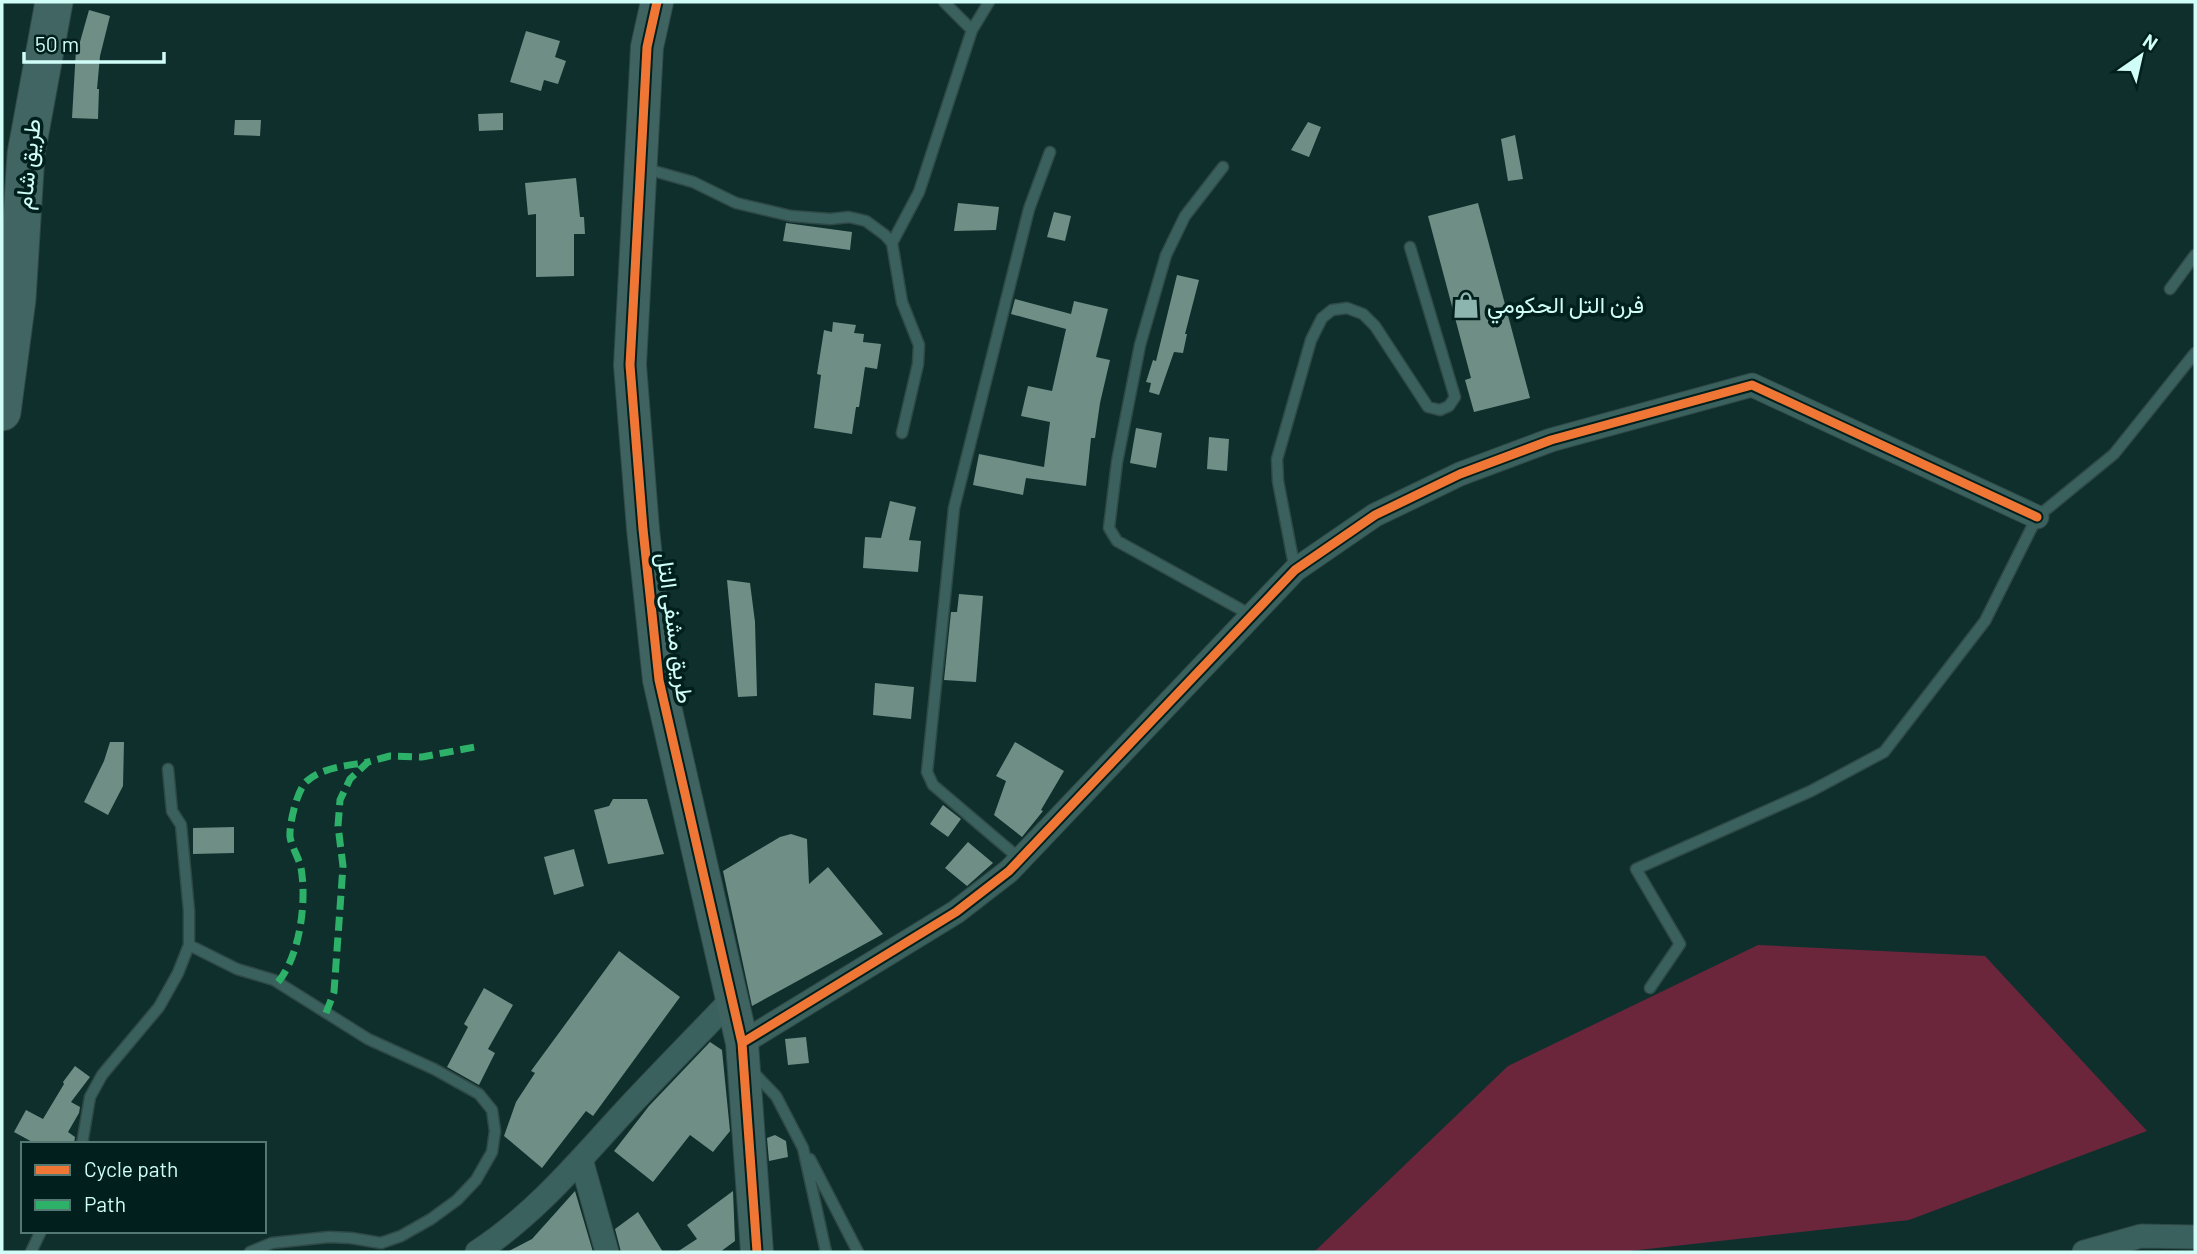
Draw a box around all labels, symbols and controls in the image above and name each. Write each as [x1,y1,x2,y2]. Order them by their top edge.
scale bar [24,21,164,65]
north arrow [2106,21,2176,91]
text: N [2139,28,2162,55]
text: 50 m [35,31,79,56]
street label: طريق شام [8,117,48,211]
shop icon: فرن التل الحكومي [1451,290,1481,320]
place label: فرن التل الحكومي [1487,290,1644,324]
street label: طريق مشفى التل [650,551,700,705]
legend [21,1142,266,1233]
text: Cycle path [84,1156,178,1181]
text: Path [84,1191,126,1216]

